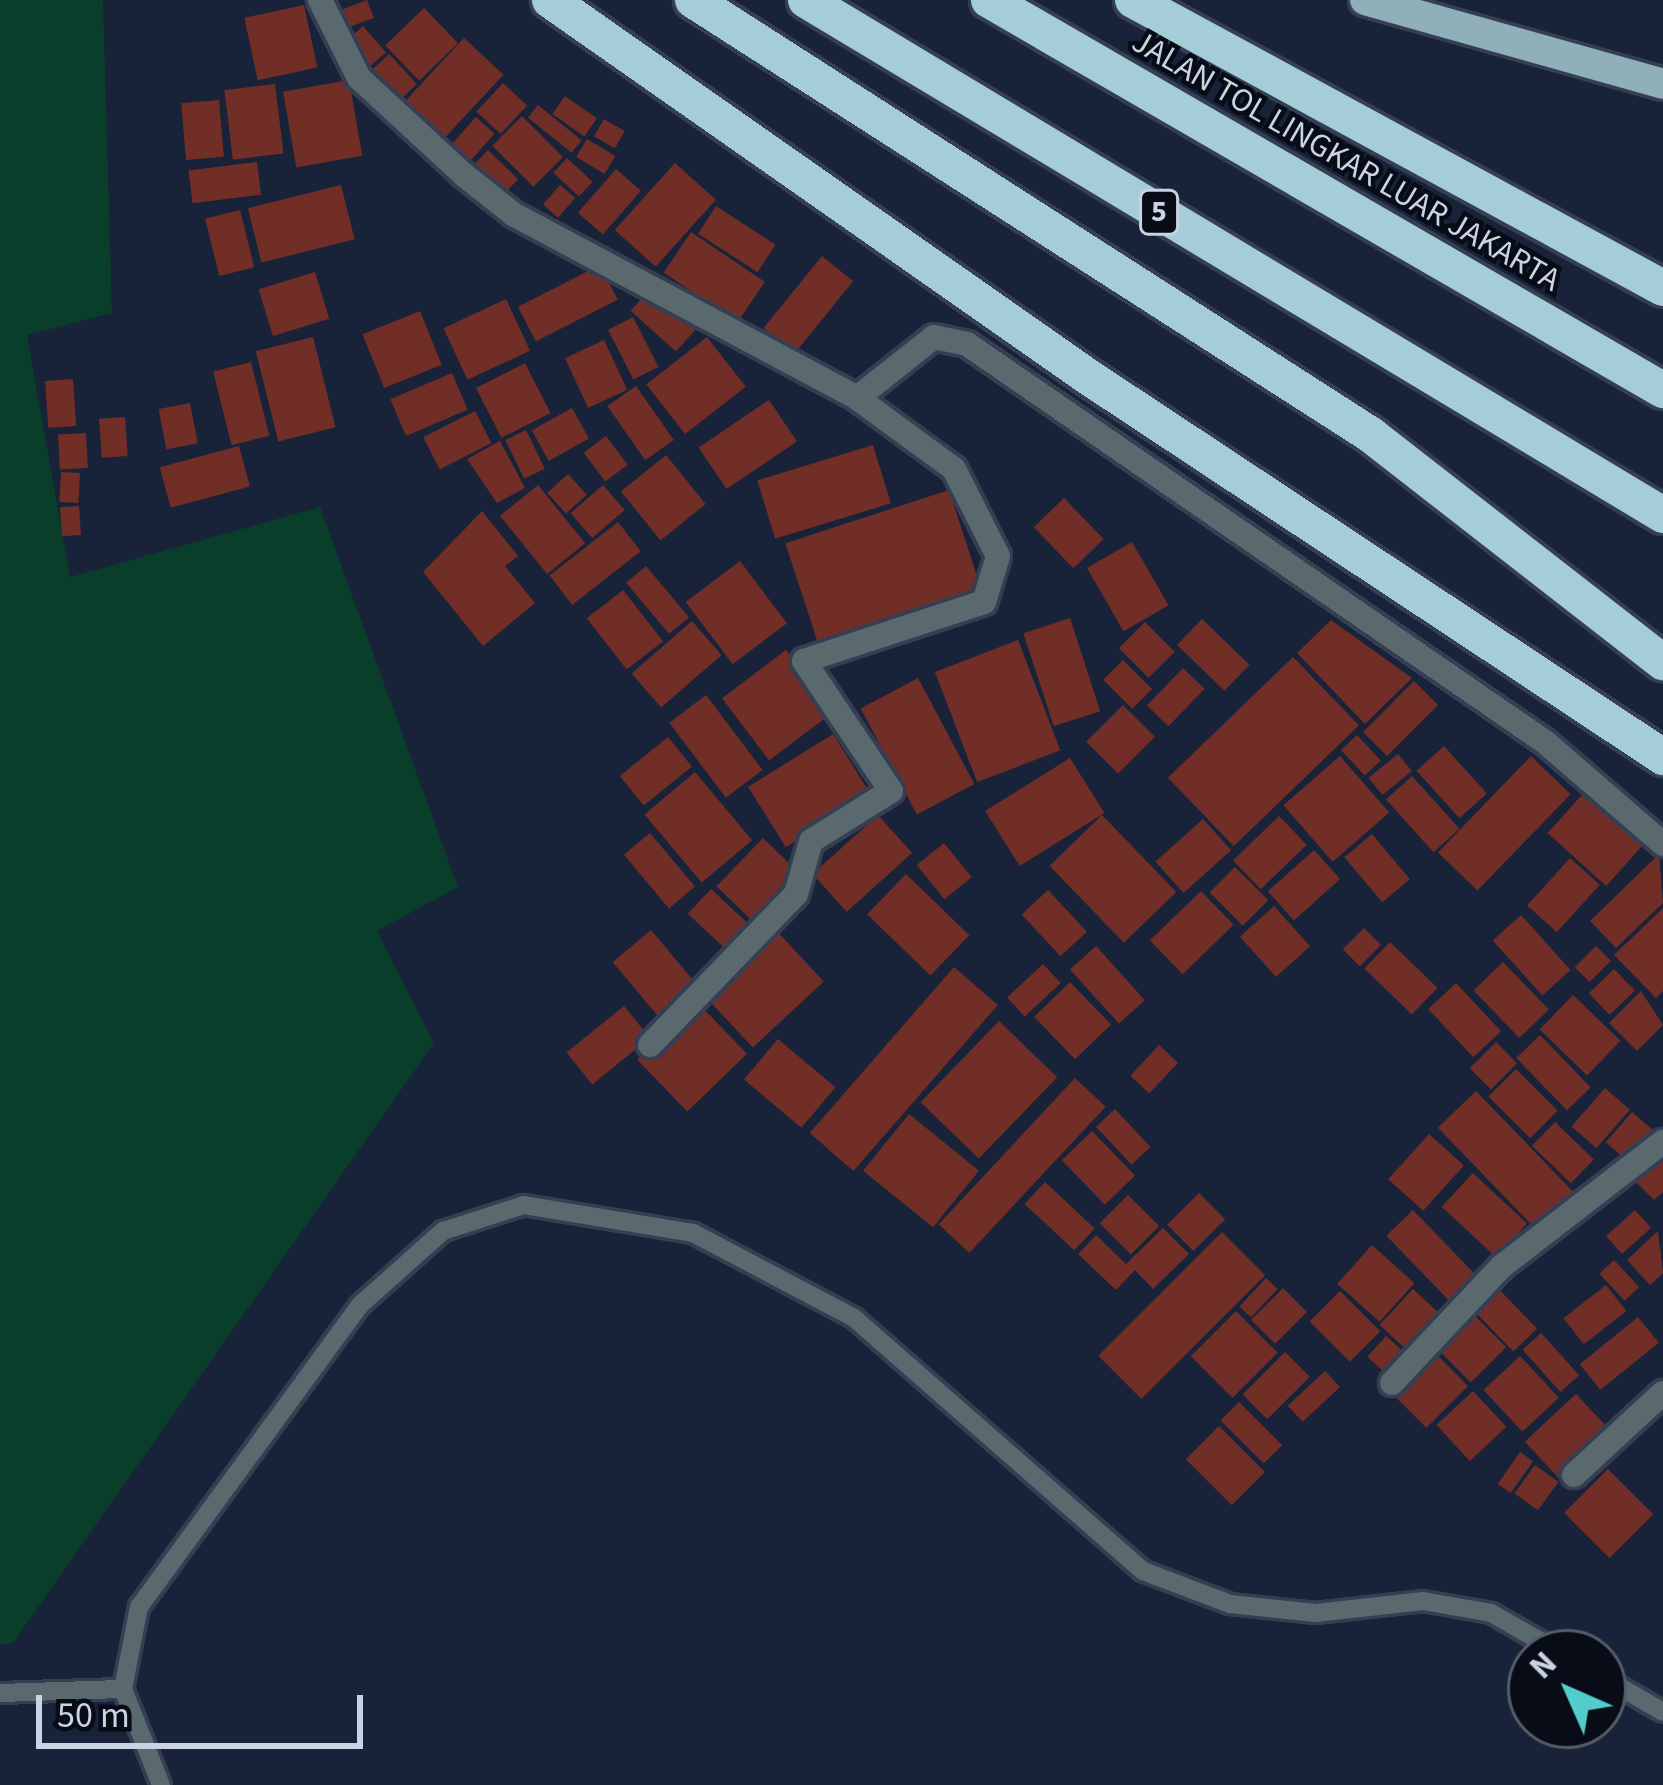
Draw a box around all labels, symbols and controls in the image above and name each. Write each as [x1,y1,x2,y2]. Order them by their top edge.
street label: JALAN TOL LINGKAR LUAR JAKARTA [1125,22,1567,300]
road number: 5 [1138,188,1180,236]
north arrow [1507,1629,1627,1749]
text: N [1519,1641,1568,1690]
scale bar [42,1671,369,1745]
text: 50 m [57,1690,130,1741]

